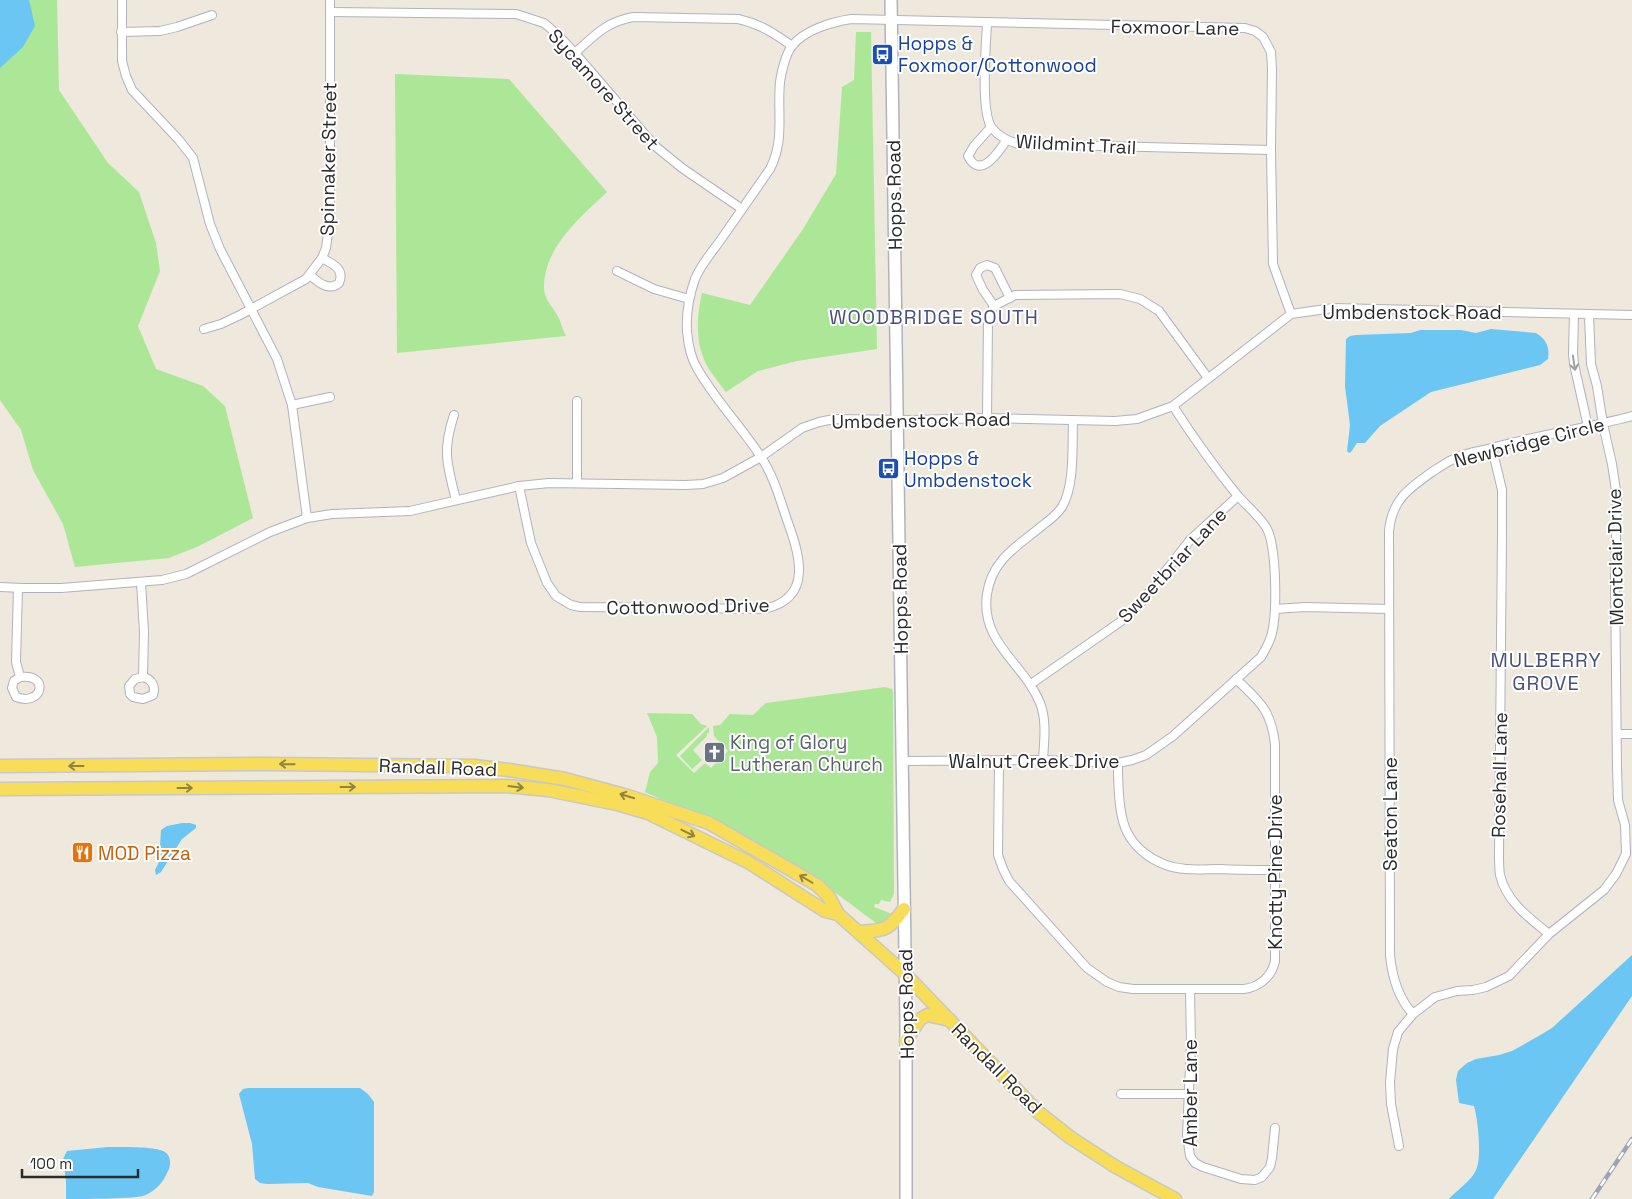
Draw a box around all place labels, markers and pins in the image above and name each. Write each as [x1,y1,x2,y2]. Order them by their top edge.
place label: Hopps & Foxmoor/Cottonwood [898,31,1097,78]
bus stop icon: Hopps & Foxmoor/Cottonwood [870,42,894,66]
place label: Hopps & Umbdenstock [904,446,1032,493]
bus stop icon: Hopps & Umbdenstock [876,457,900,481]
place label: King of Glory Lutheran Church [730,730,883,777]
church icon: King of Glory Lutheran Church [702,741,726,765]
restaurant icon: MOD Pizza [70,841,94,865]
place label: MOD Pizza [98,841,191,866]

